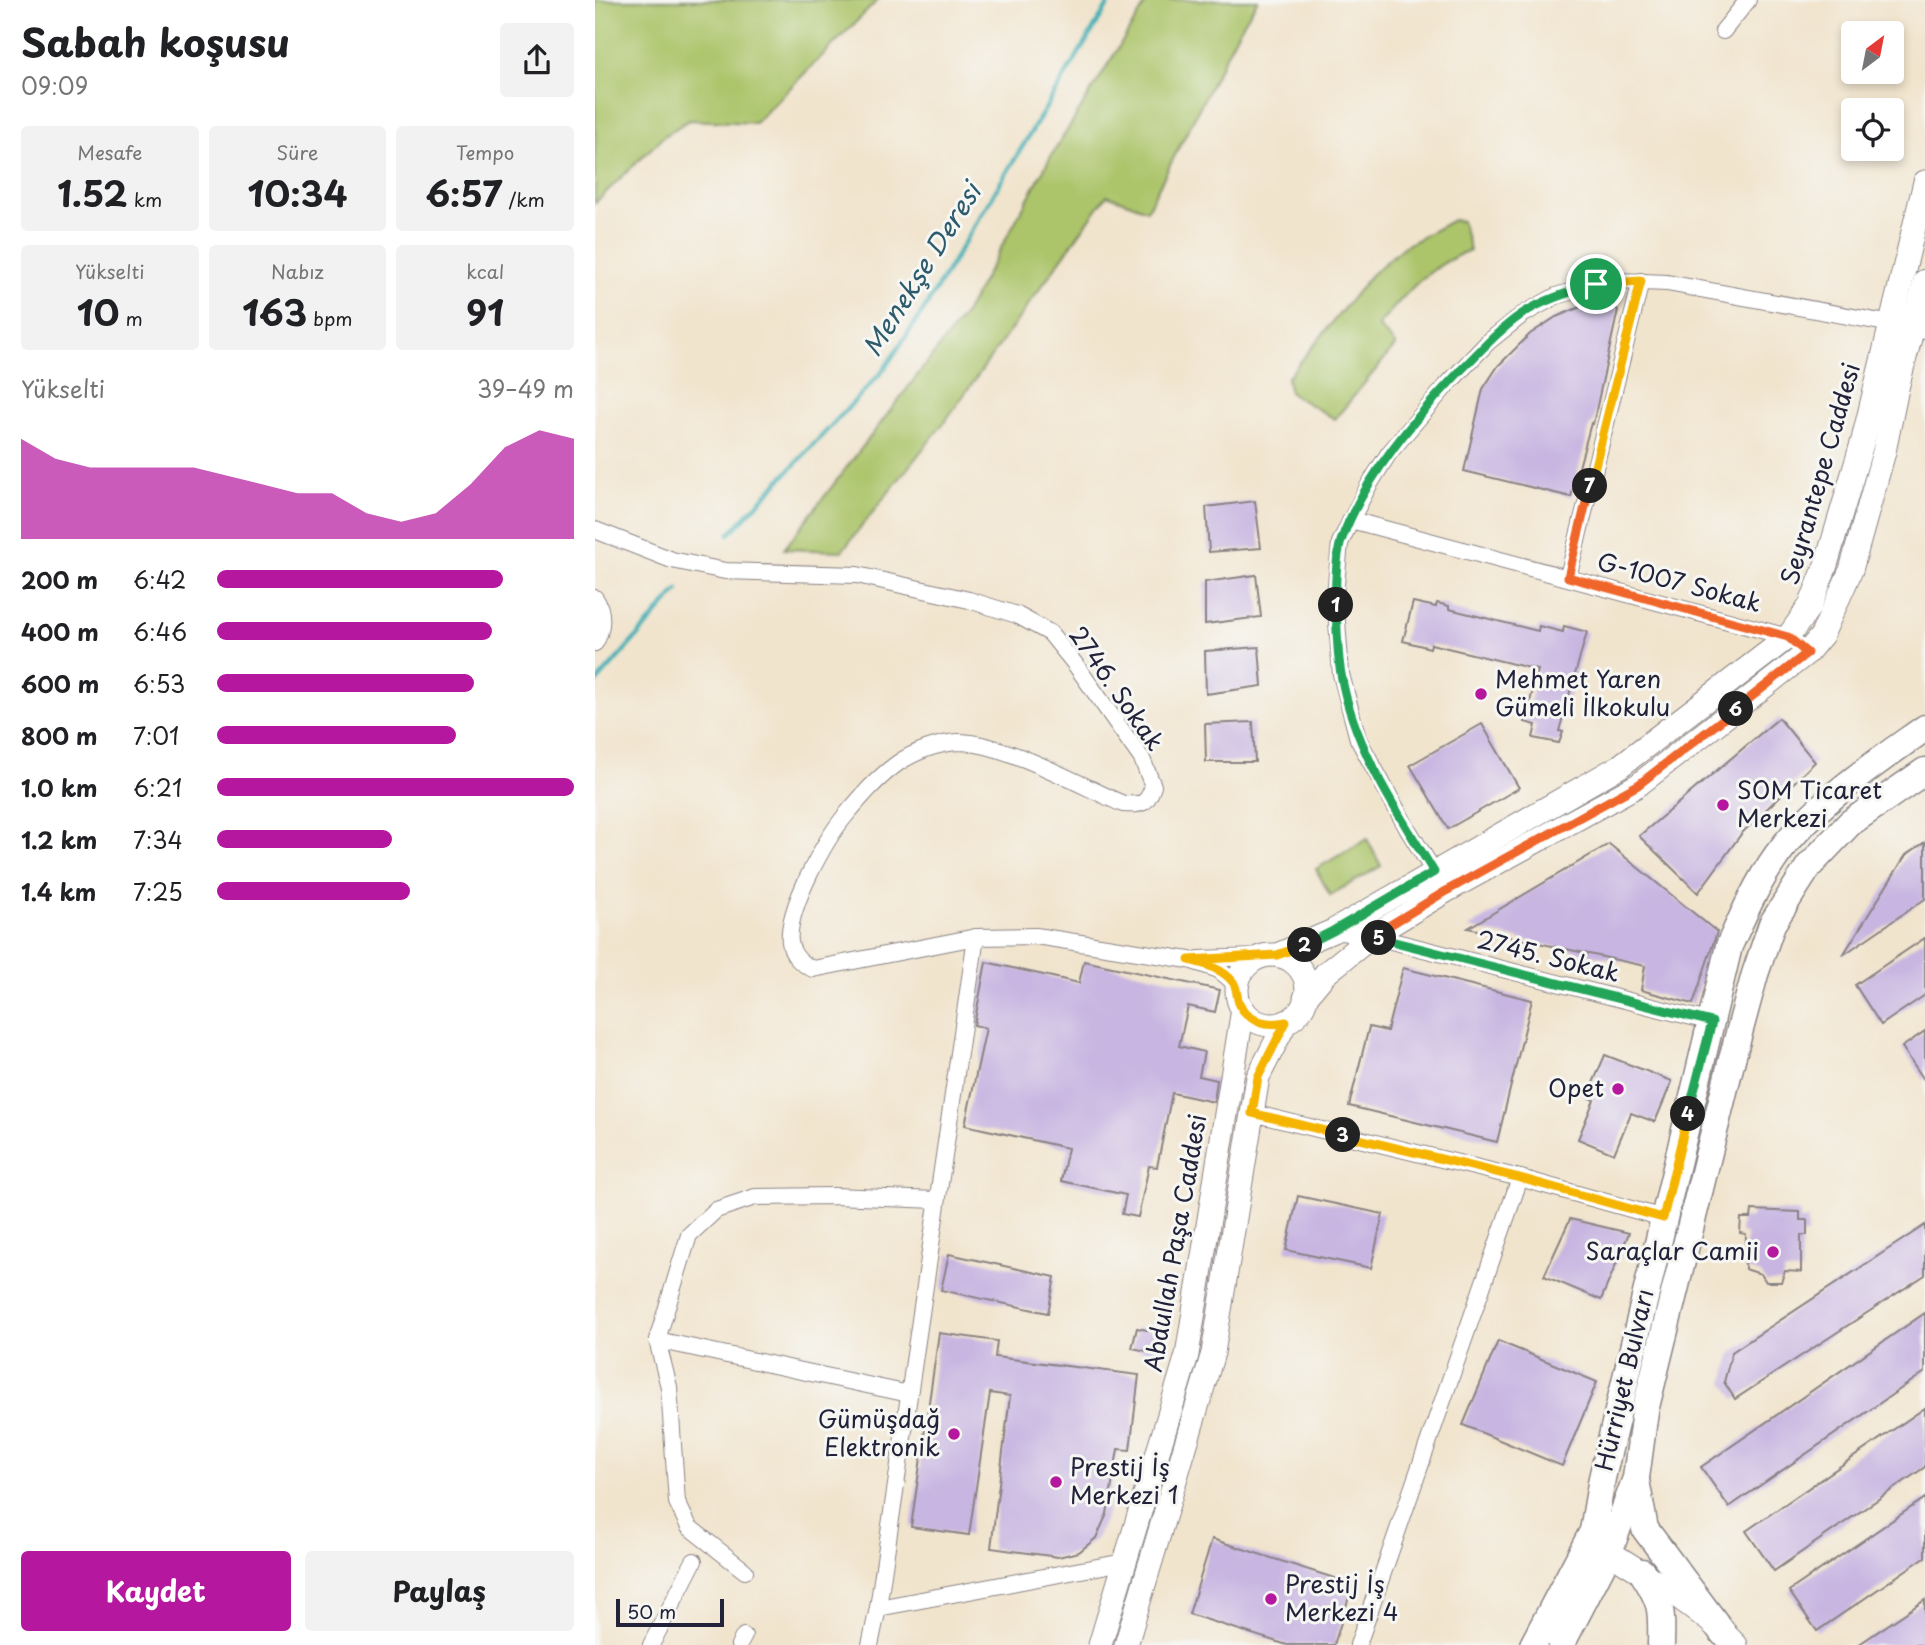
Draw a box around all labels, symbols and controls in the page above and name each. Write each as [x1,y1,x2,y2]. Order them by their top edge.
text: Sabah koşusu [21,13,290,70]
north arrow [1841,21,1904,84]
map controls [1841,21,1904,161]
button: share [500,23,574,97]
text: 09:09 [21,68,88,103]
button: locate [1841,98,1904,161]
text: Mesafe [77,138,142,166]
text: Süre [277,138,318,166]
text: Tempo [456,138,514,166]
text: 1.52 [57,166,128,219]
text: 10:34 [248,166,347,219]
text: 6:57 [425,166,502,219]
water label: Menekşe Deresi [852,172,991,363]
text: km [128,185,162,213]
text: /km [502,185,545,213]
pin [1566,254,1626,314]
text: Yükselti [75,257,145,285]
text: Nabız [271,257,324,285]
text: kcal [466,257,504,285]
icon: arrive [1577,265,1615,303]
text: 10 [77,285,119,338]
text: 163 [242,285,307,338]
text: 91 [466,285,504,338]
text: m [119,304,143,332]
text: bpm [307,304,353,332]
street label: Seyrantepe Caddesi [1770,358,1868,589]
text: Yükselti [21,371,105,406]
text: 39–49 m [477,371,574,406]
pin: 7 [1573,468,1607,504]
text: 7 [1584,471,1595,499]
street label: G-1007 Sokak [1593,542,1766,620]
text: 200 m [21,562,98,597]
text: 6:42 [133,562,186,597]
pin: 1 [1319,588,1353,622]
text: 1 [1331,590,1340,618]
text: 400 m [21,614,99,649]
text: 6:46 [133,614,187,649]
street label: 2746. Sokak [1061,618,1174,758]
place label: Mehmet Yaren Gümeli İlkokulu [1495,660,1670,724]
text: 600 m [21,666,99,701]
text: 6:53 [133,666,185,701]
marker: Mehmet Yaren Gümeli İlkokulu [1473,686,1489,702]
pin: 6 [1719,692,1753,726]
text: 6 [1729,694,1742,722]
text: 800 m [21,718,98,753]
text: 7:01 [133,718,179,753]
text: 1.0 km [21,770,98,805]
text: 6:21 [133,770,182,805]
place label: SOM Ticaret Merkezi [1737,771,1882,835]
marker: SOM Ticaret Merkezi [1715,797,1731,813]
text: 1.2 km [21,822,97,857]
text: 7:34 [133,822,183,857]
text: 1.4 km [21,874,96,909]
text: 7:25 [133,874,183,909]
pin: 5 [1361,920,1397,956]
street label: 2745. Sokak [1473,920,1624,990]
text: 5 [1372,923,1385,951]
pin: 2 [1287,928,1323,962]
text: 2 [1298,930,1311,958]
place label: Opet [1548,1069,1604,1105]
marker: Opet [1610,1081,1626,1097]
pin: 4 [1671,1096,1705,1132]
text: 4 [1681,1099,1694,1127]
street label: Abdullah Paşa Caddesi [1134,1111,1214,1374]
pin: 3 [1325,1118,1361,1152]
text: 3 [1336,1120,1349,1148]
place label: Saraçlar Camii [1585,1232,1759,1268]
marker: Saraçlar Camii [1765,1244,1781,1260]
street label: Hürriyet Bulvarı [1585,1285,1662,1474]
place label: Gümüşdağ Elektronik [818,1400,940,1464]
marker: Gümüşdağ Elektronik [946,1426,962,1442]
place label: Prestij İş Merkezi 1 [1070,1448,1179,1512]
marker: Prestij İş Merkezi 1 [1048,1474,1064,1490]
button: Kaydet [21,1551,291,1631]
button: Paylaş [305,1551,574,1631]
place label: Prestij İş Merkezi 4 [1285,1565,1399,1629]
marker: Prestij İş Merkezi 4 [1263,1591,1279,1607]
scale bar [616,1596,725,1628]
text: 50 m [627,1597,676,1625]

